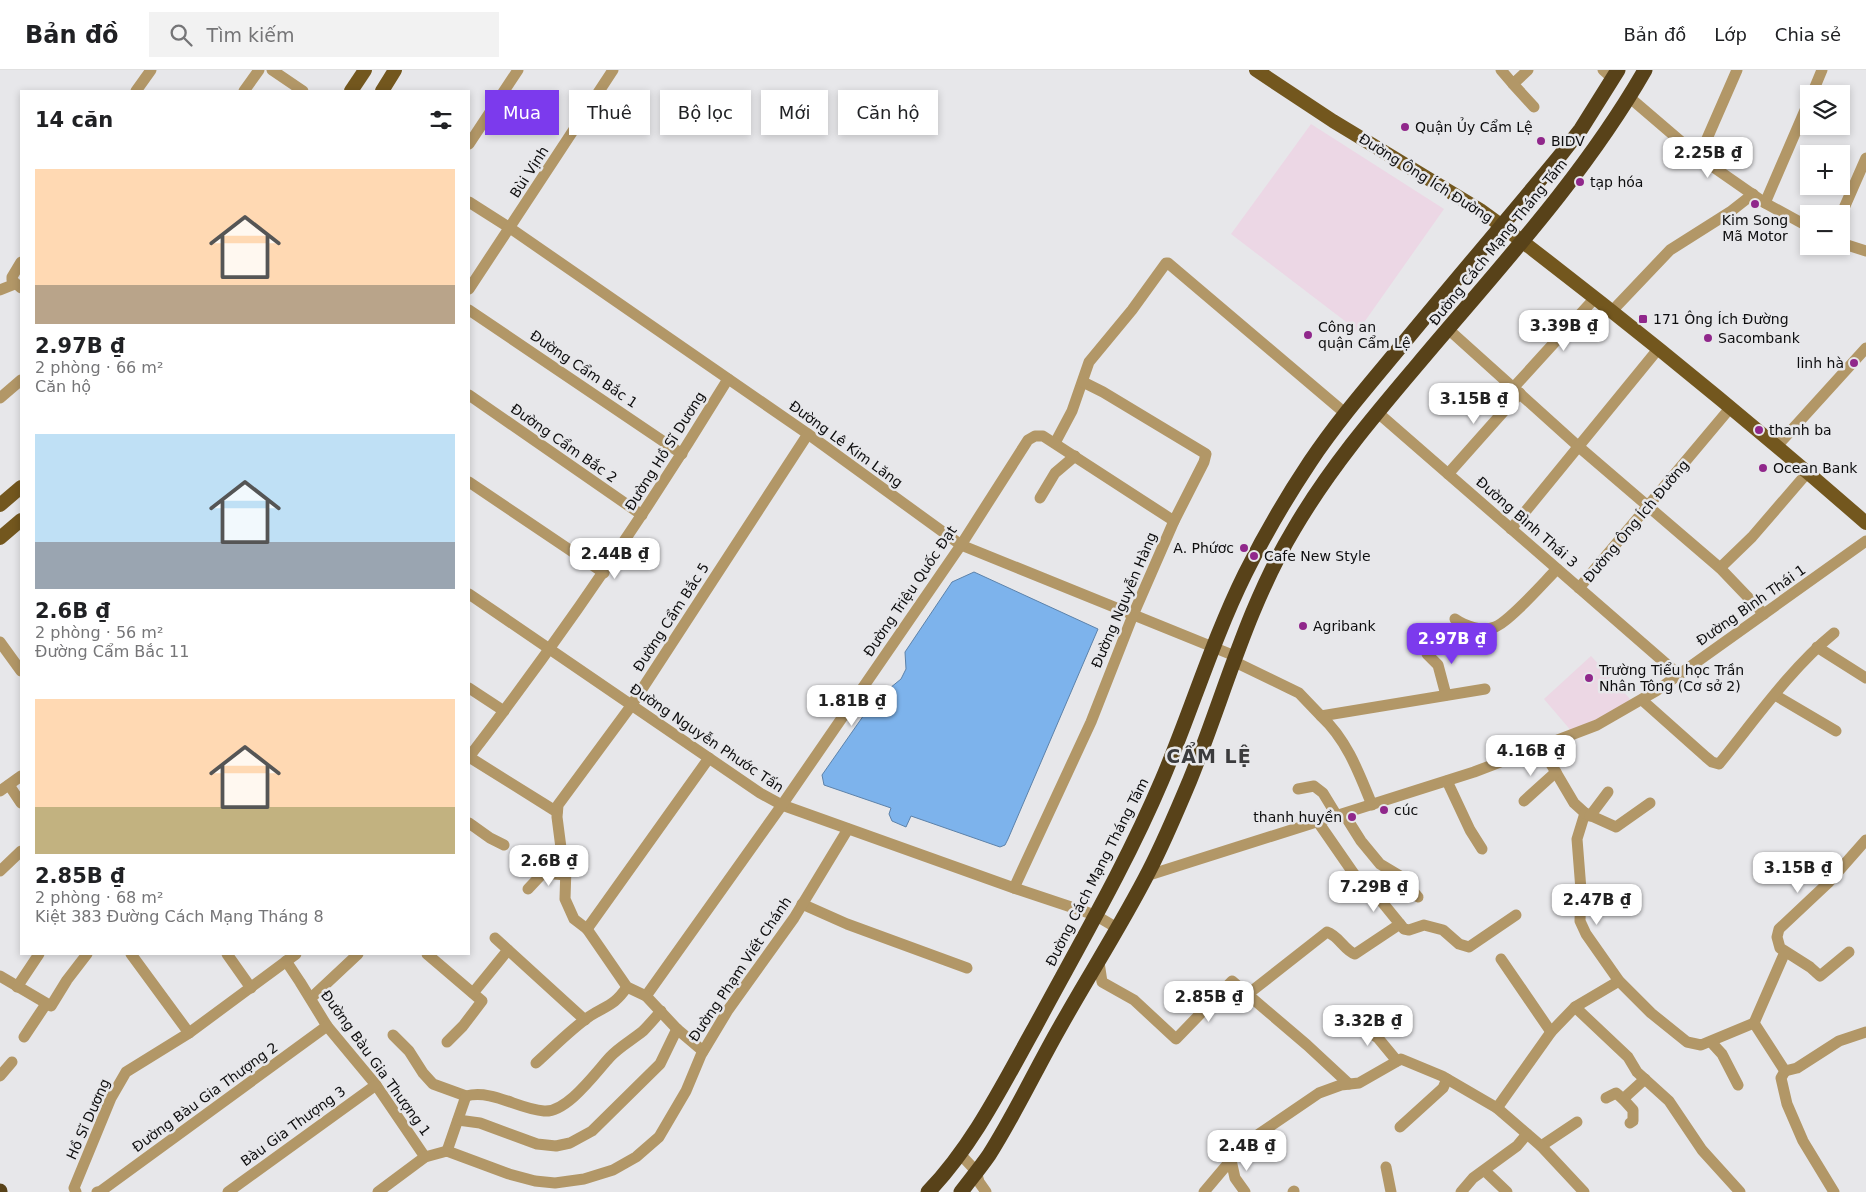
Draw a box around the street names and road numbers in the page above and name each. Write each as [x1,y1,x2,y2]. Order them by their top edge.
street label: Đường Ông Ích Đường [1356,129,1496,226]
street label: Bùi Vịnh [506,143,552,201]
street label: Đường Cách Mạng Tháng Tám [1426,156,1570,328]
street label: Đường Cẩm Bắc 1 [527,327,641,411]
street label: Đường Hồ Sĩ Dương [622,389,708,513]
street label: Đường Lê Kim Lăng [786,397,906,491]
street label: Đường Cẩm Bắc 2 [508,400,620,486]
street label: Đường Ông Ích Đường [1579,456,1692,585]
street label: Đường Bình Thái 3 [1473,473,1581,571]
street label: Đường Triệu Quốc Đạt [860,522,960,659]
street label: Đường Nguyễn Hàng [1088,530,1160,670]
street label: Đường Cẩm Bắc 5 [630,560,712,674]
street label: Đường Bình Thái 1 [1693,561,1809,649]
street label: Đường Nguyễn Phước Tấn [627,681,787,795]
street label: Đường Cách Mạng Tháng Tám [1042,775,1152,969]
street label: Đường Phạm Viết Chánh [686,894,794,1044]
street label: Đường Bàu Gia Thượng 1 [318,987,434,1139]
street label: Đường Bàu Gia Thượng 2 [129,1039,281,1155]
street label: Hồ Sĩ Dương [63,1076,113,1162]
street label: Bàu Gia Thượng 3 [238,1083,348,1169]

